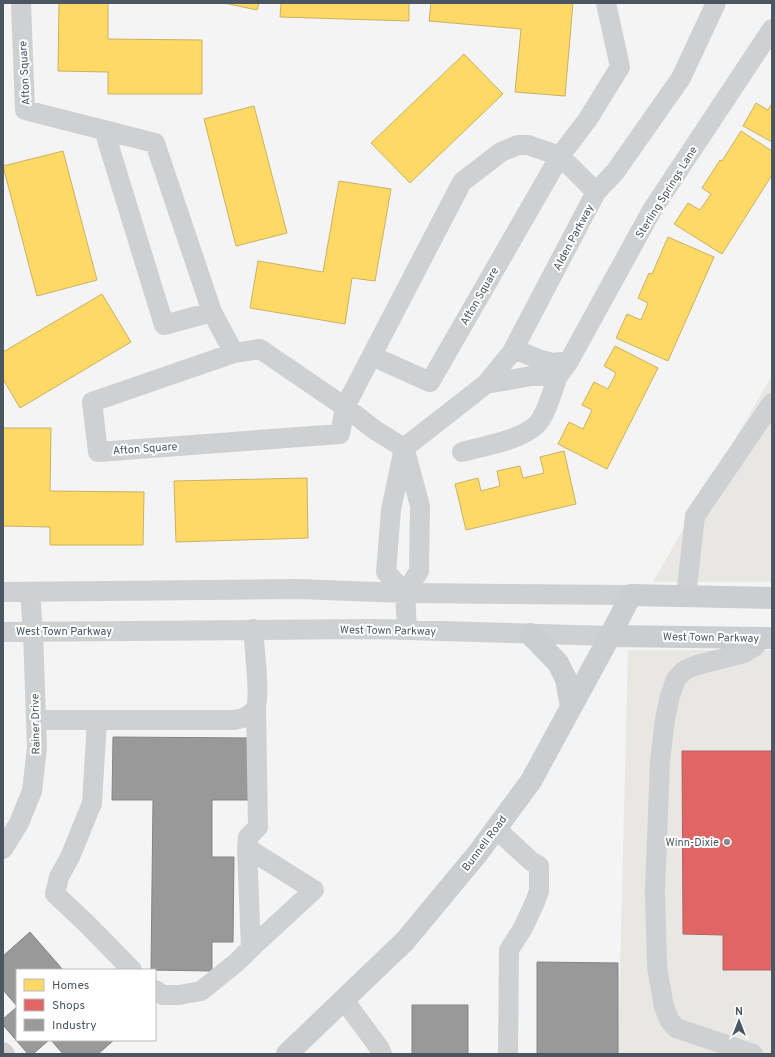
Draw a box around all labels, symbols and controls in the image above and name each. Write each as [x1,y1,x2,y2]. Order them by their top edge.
street label: Afton Square [16,40,34,106]
street label: Sterling Springs Lane [633,144,701,241]
street label: Alden Parkway [551,202,597,273]
street label: Afton Square [458,265,502,328]
street label: Afton Square [112,440,178,458]
street label: West Town Parkway [340,623,436,639]
street label: West Town Parkway [16,625,112,639]
street label: West Town Parkway [663,630,759,646]
street label: Rainer Drive [28,693,44,755]
street label: Bunnell Road [459,813,510,874]
place label: Winn-Dixie [665,836,719,850]
marker: Winn-Dixie [722,837,732,847]
legend [16,969,156,1041]
text: Homes [52,978,89,994]
text: Shops [52,998,85,1014]
north arrow [719,1001,759,1041]
text: N [735,1005,743,1019]
text: Industry [52,1018,97,1034]

